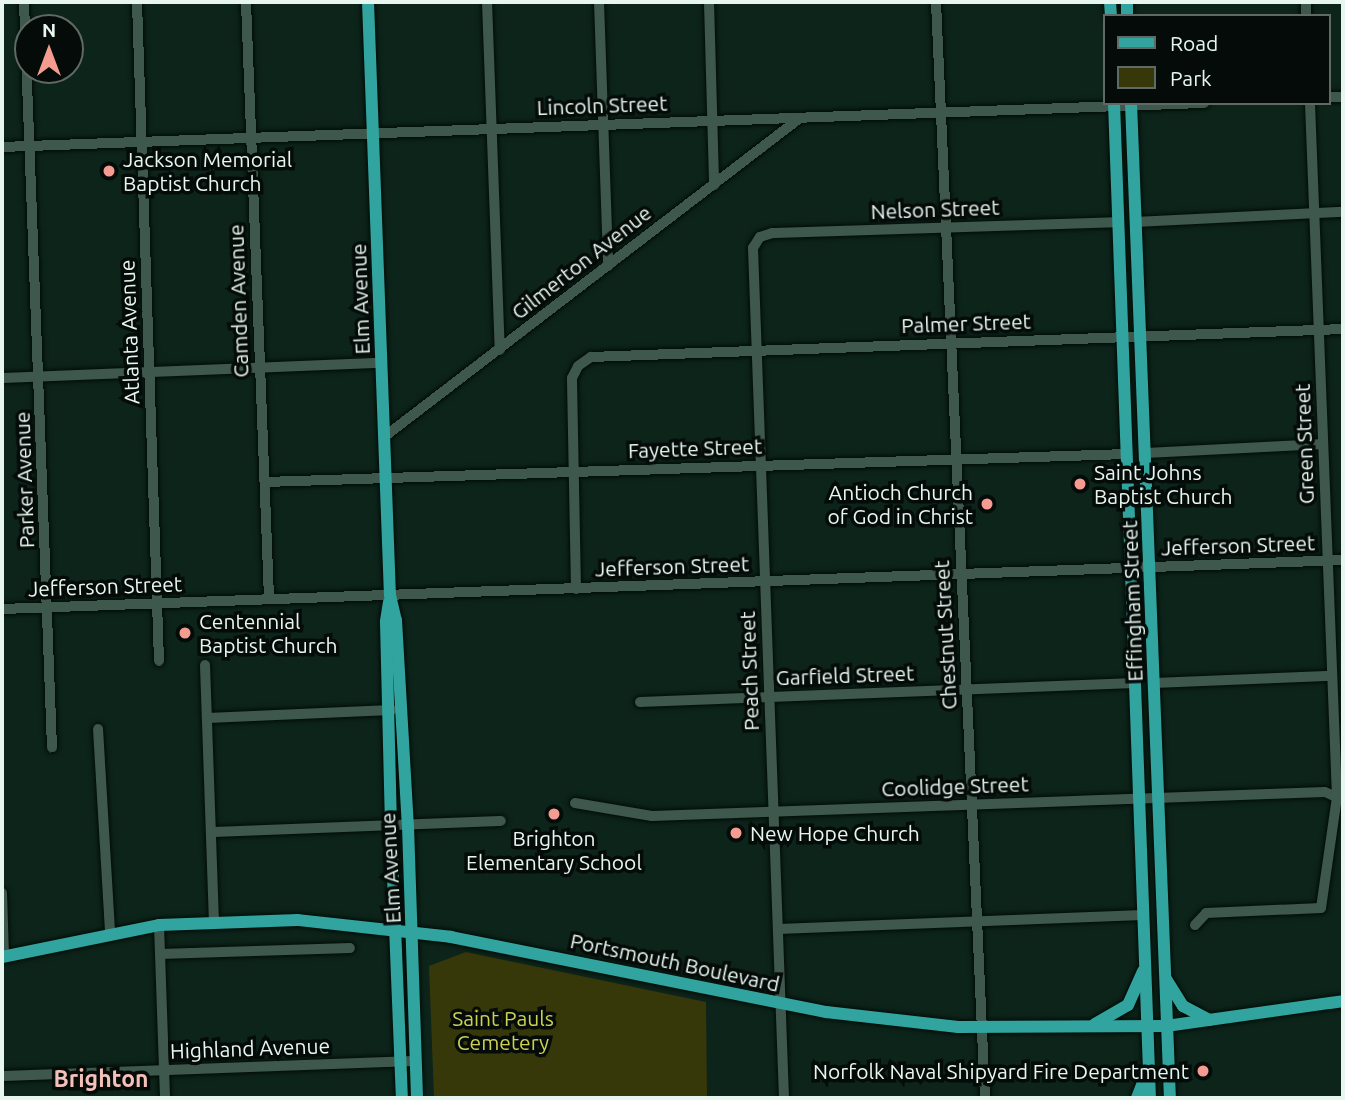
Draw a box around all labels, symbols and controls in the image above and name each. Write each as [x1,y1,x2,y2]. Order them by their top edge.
north arrow [14,14,84,84]
legend [1104,14,1331,105]
text: N [42,19,56,41]
text: Road [1170,31,1218,55]
text: Park [1170,66,1212,90]
street label: Lincoln Street [536,90,668,120]
place label: Jackson Memorial Baptist Church [123,146,292,196]
marker: Jackson Memorial Baptist Church [101,163,117,179]
street label: Nelson Street [870,194,1000,224]
street label: Gilmerton Avenue [506,200,656,324]
street label: Camden Avenue [223,224,253,378]
street label: Elm Avenue [345,243,375,355]
street label: Atlanta Avenue [114,259,144,405]
street label: Palmer Street [901,308,1031,338]
street label: Green Street [1289,383,1319,505]
street label: Parker Avenue [9,411,39,549]
street label: Fayette Street [628,433,762,463]
place label: Saint Johns Baptist Church [1094,459,1232,509]
marker: Saint Johns Baptist Church [1072,476,1088,492]
place label: Antioch Church of God in Christ [827,479,973,529]
marker: Antioch Church of God in Christ [979,496,995,512]
street label: Effingham Street [1117,520,1147,682]
street label: Jefferson Street [1160,530,1316,560]
street label: Jefferson Street [594,551,750,581]
street label: Chestnut Street [929,560,961,710]
street label: Jefferson Street [27,571,183,601]
place label: Centennial Baptist Church [199,608,337,658]
street label: Peach Street [734,611,764,731]
marker: Centennial Baptist Church [177,625,193,641]
street label: Garfield Street [775,660,915,690]
street label: Coolidge Street [881,771,1029,801]
marker: Brighton Elementary School [546,806,562,822]
street label: Elm Avenue [375,812,405,924]
place label: New Hope Church [750,820,920,846]
place label: Brighton Elementary School [466,825,642,875]
marker: New Hope Church [728,825,744,841]
street label: Portsmouth Boulevard [568,927,782,997]
park label: Saint Pauls Cemetery [452,1005,554,1055]
street label: Highland Avenue [170,1033,330,1063]
place label: Norfolk Naval Shipyard Fire Department [813,1058,1189,1084]
marker: Norfolk Naval Shipyard Fire Department [1195,1063,1211,1079]
district label: Brighton [54,1065,148,1093]

